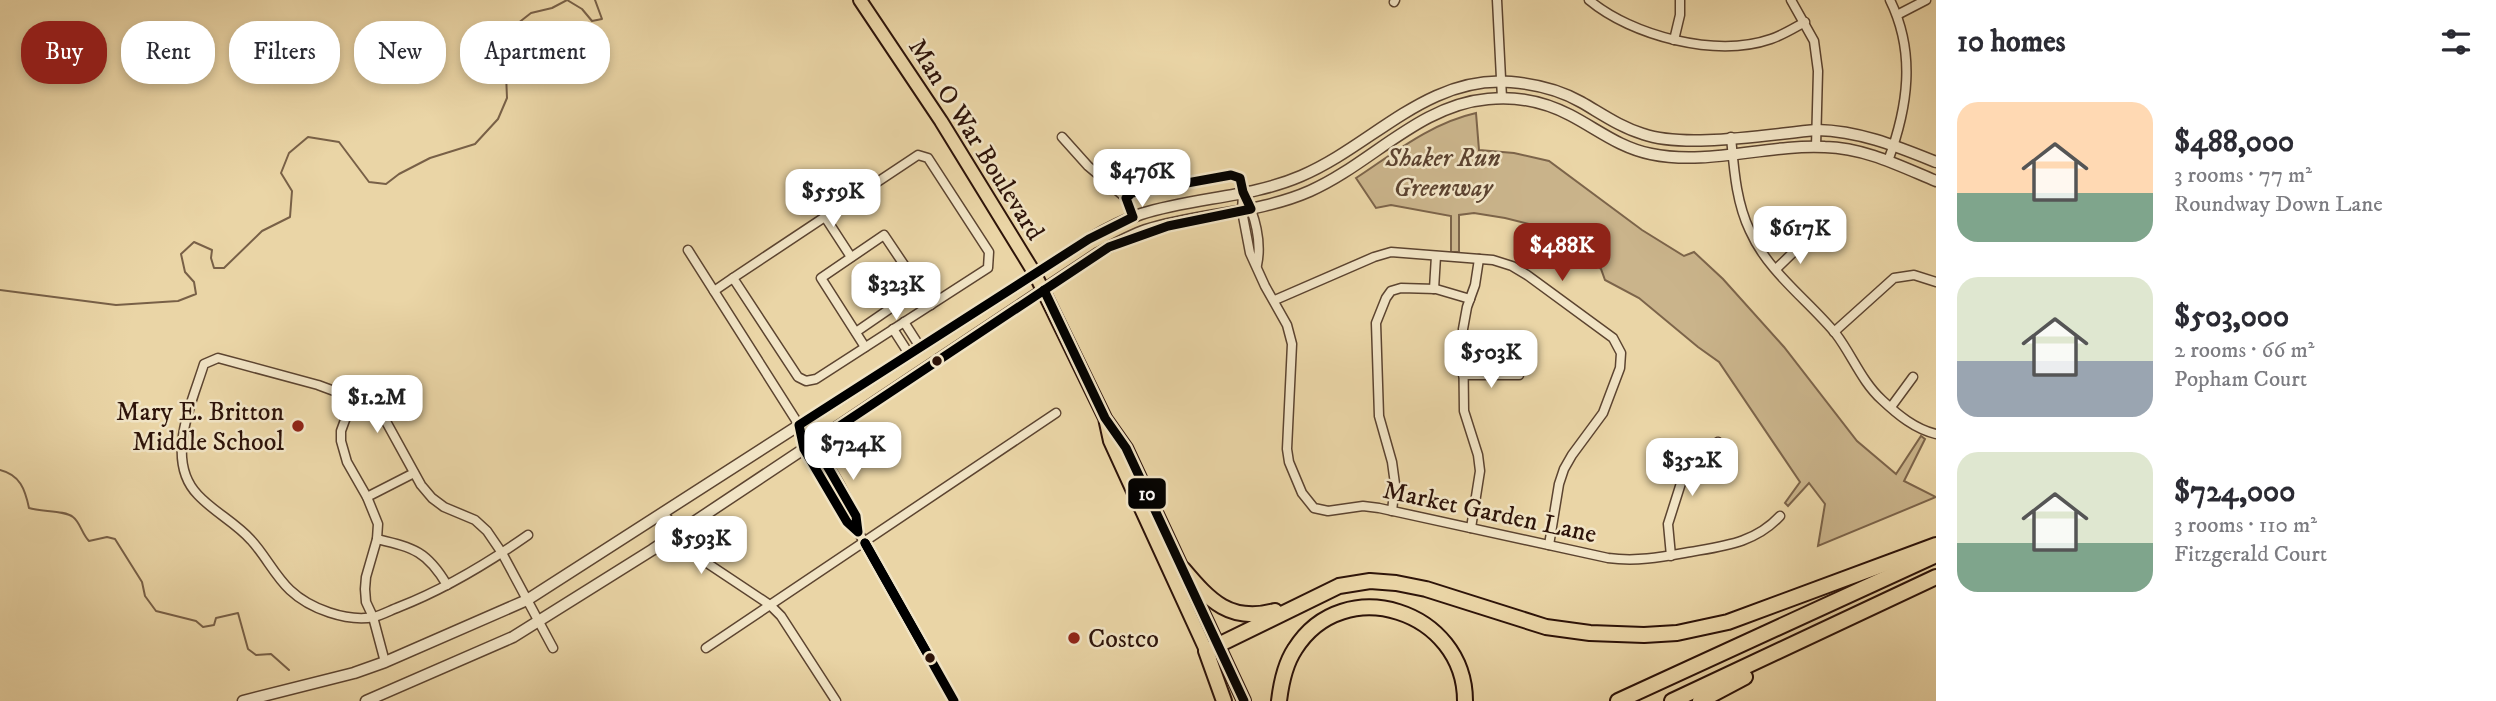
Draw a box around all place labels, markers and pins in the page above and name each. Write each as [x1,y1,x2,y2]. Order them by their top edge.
pin: $476K [1093,150,1191,209]
pin: $559K [784,170,882,229]
pin: $617K [1751,206,1849,266]
pin: $488K [1513,224,1611,283]
pin: $323K [847,262,945,322]
pin: $503K [1442,330,1540,390]
unlabelled marker [930,354,944,368]
pin: $1.2M [328,376,426,435]
place label: Mary E. Britton Middle School [116,396,284,459]
marker: Mary E. Britton Middle School [290,418,306,434]
pin: $724K [804,422,902,482]
pin: $352K [1643,438,1741,498]
pin: $593K [652,516,750,576]
place label: Costco [1088,623,1159,656]
marker: Costco [1066,630,1082,646]
unlabelled marker [923,651,937,665]

